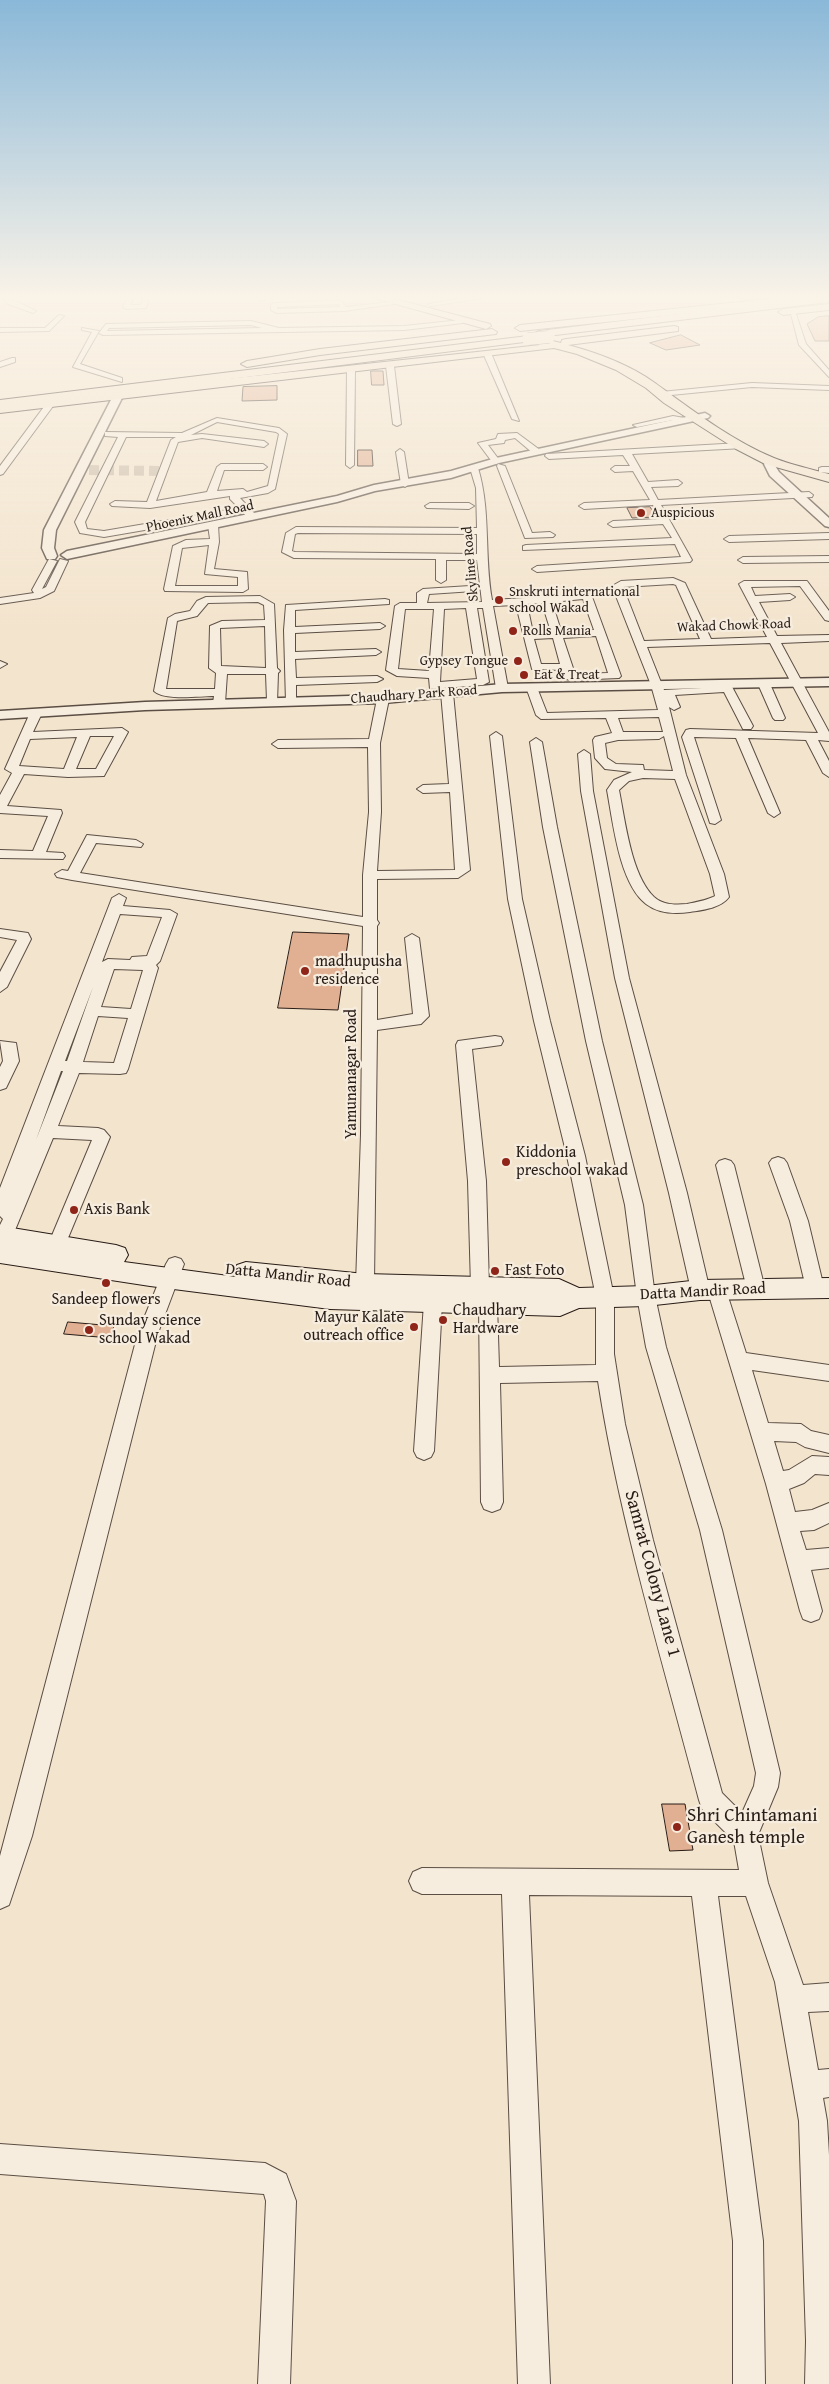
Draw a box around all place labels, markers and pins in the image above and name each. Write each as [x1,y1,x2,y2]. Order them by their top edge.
place label: Auspicious [651,505,715,521]
marker: Auspicious [635,507,647,519]
place label: Snskruti international school Wakad [509,584,640,616]
marker: Snskruti international school Wakad [493,594,505,606]
place label: Rolls Mania [523,623,591,639]
marker: Rolls Mania [507,625,519,637]
place label: Gypsey Tongue [420,653,508,669]
marker: Gypsey Tongue [512,655,524,667]
place label: Eat & Treat [534,667,600,683]
marker: Eat & Treat [518,669,530,681]
place label: madhupusha residence [315,952,402,990]
marker: madhupusha residence [299,965,311,977]
place label: Kiddonia preschool wakad [516,1143,628,1181]
marker: Kiddonia preschool wakad [500,1156,512,1168]
place label: Axis Bank [84,1200,150,1220]
marker: Axis Bank [68,1204,80,1216]
place label: Fast Foto [505,1261,564,1281]
marker: Fast Foto [489,1265,501,1277]
marker: Sandeep flowers [100,1277,112,1289]
place label: Sandeep flowers [51,1290,161,1310]
place label: Chaudhary Hardware [453,1301,527,1339]
place label: Mayur Kalate outreach office [303,1308,404,1346]
place label: Sunday science school Wakad [99,1311,201,1349]
marker: Chaudhary Hardware [437,1314,449,1326]
marker: Mayur Kalate outreach office [408,1321,420,1333]
marker: Sunday science school Wakad [83,1324,95,1336]
place label: Shri Chintamani Ganesh temple [687,1805,817,1849]
marker: Shri Chintamani Ganesh temple [671,1821,683,1833]

